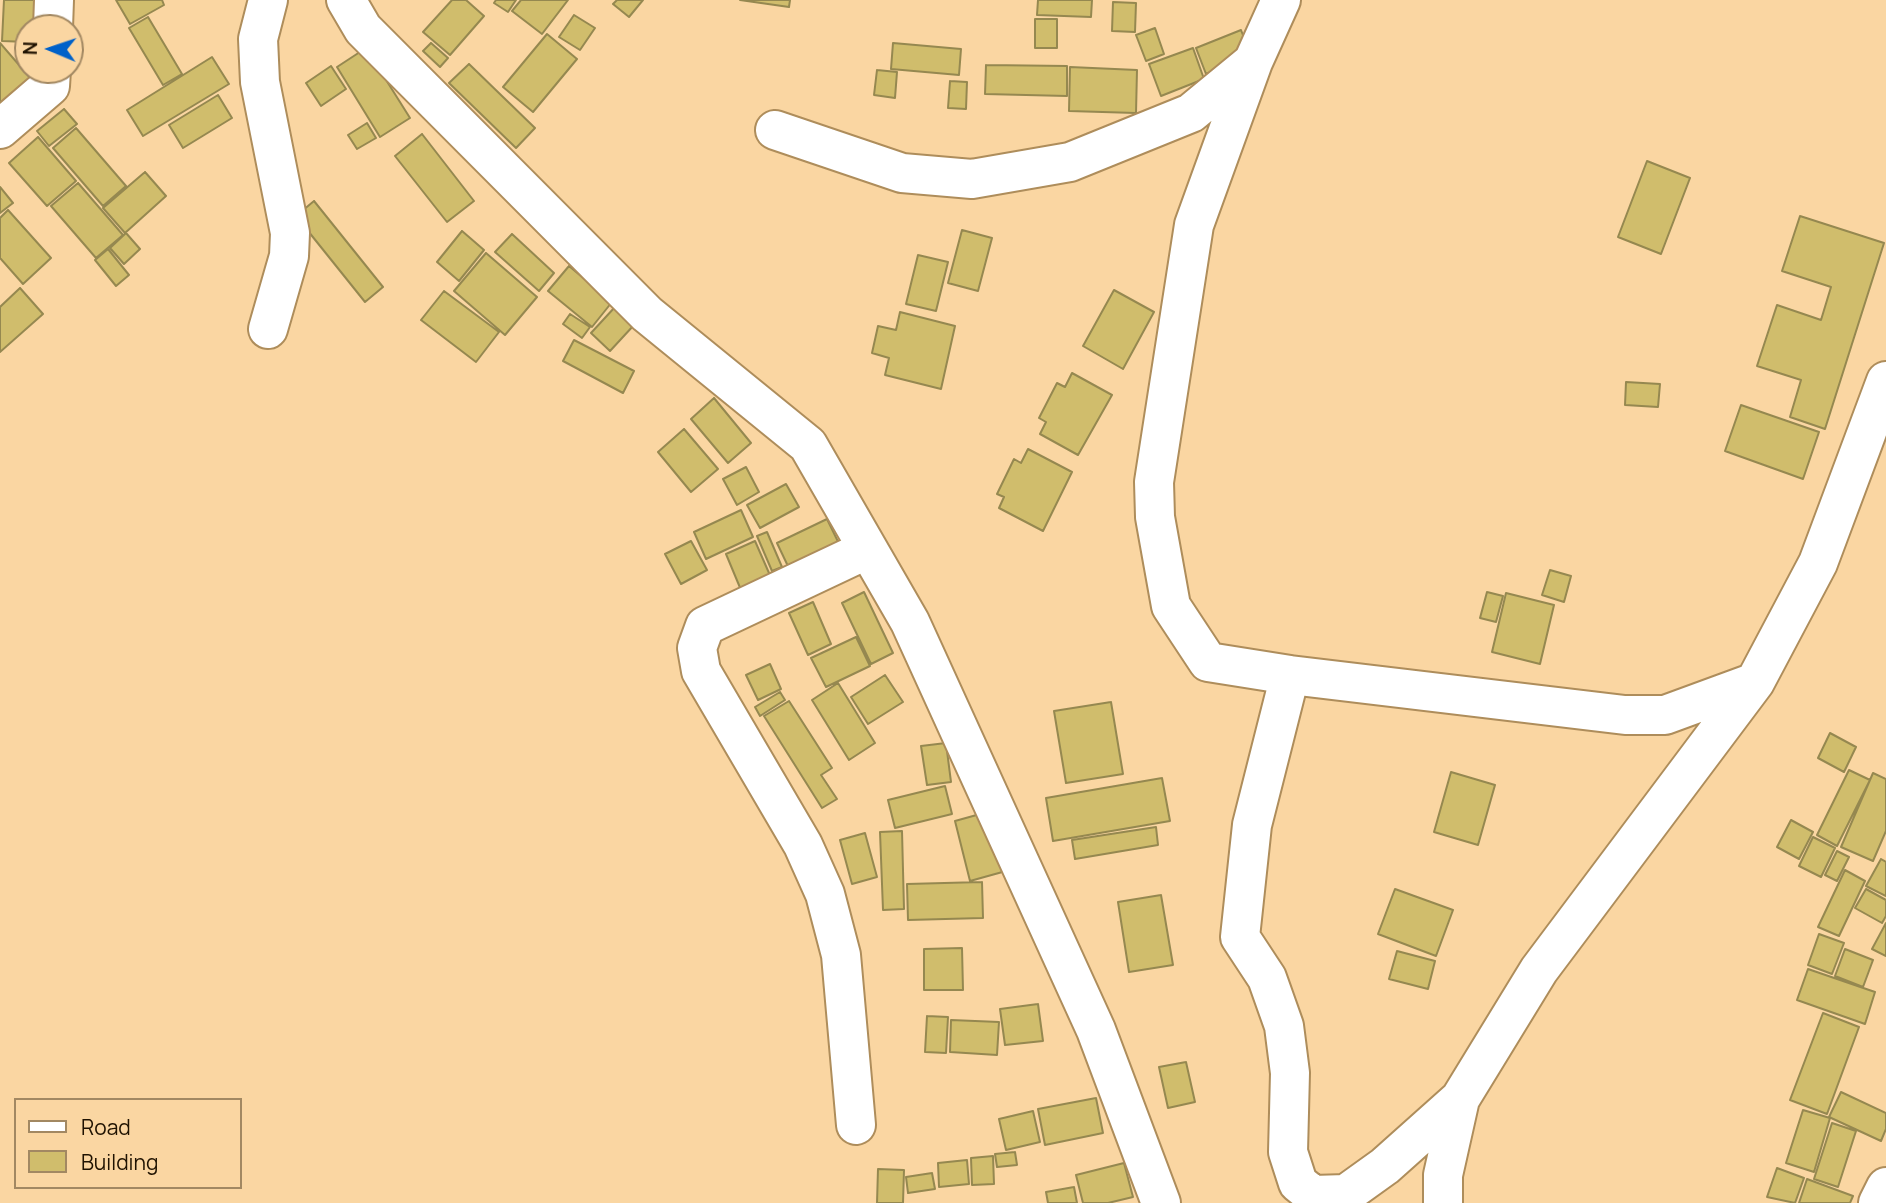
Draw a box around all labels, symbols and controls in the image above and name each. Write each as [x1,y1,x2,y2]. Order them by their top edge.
north arrow [14,14,84,84]
text: N [17,41,43,56]
legend [14,1098,242,1189]
text: Road [81,1113,131,1141]
text: Building [81,1148,158,1176]

